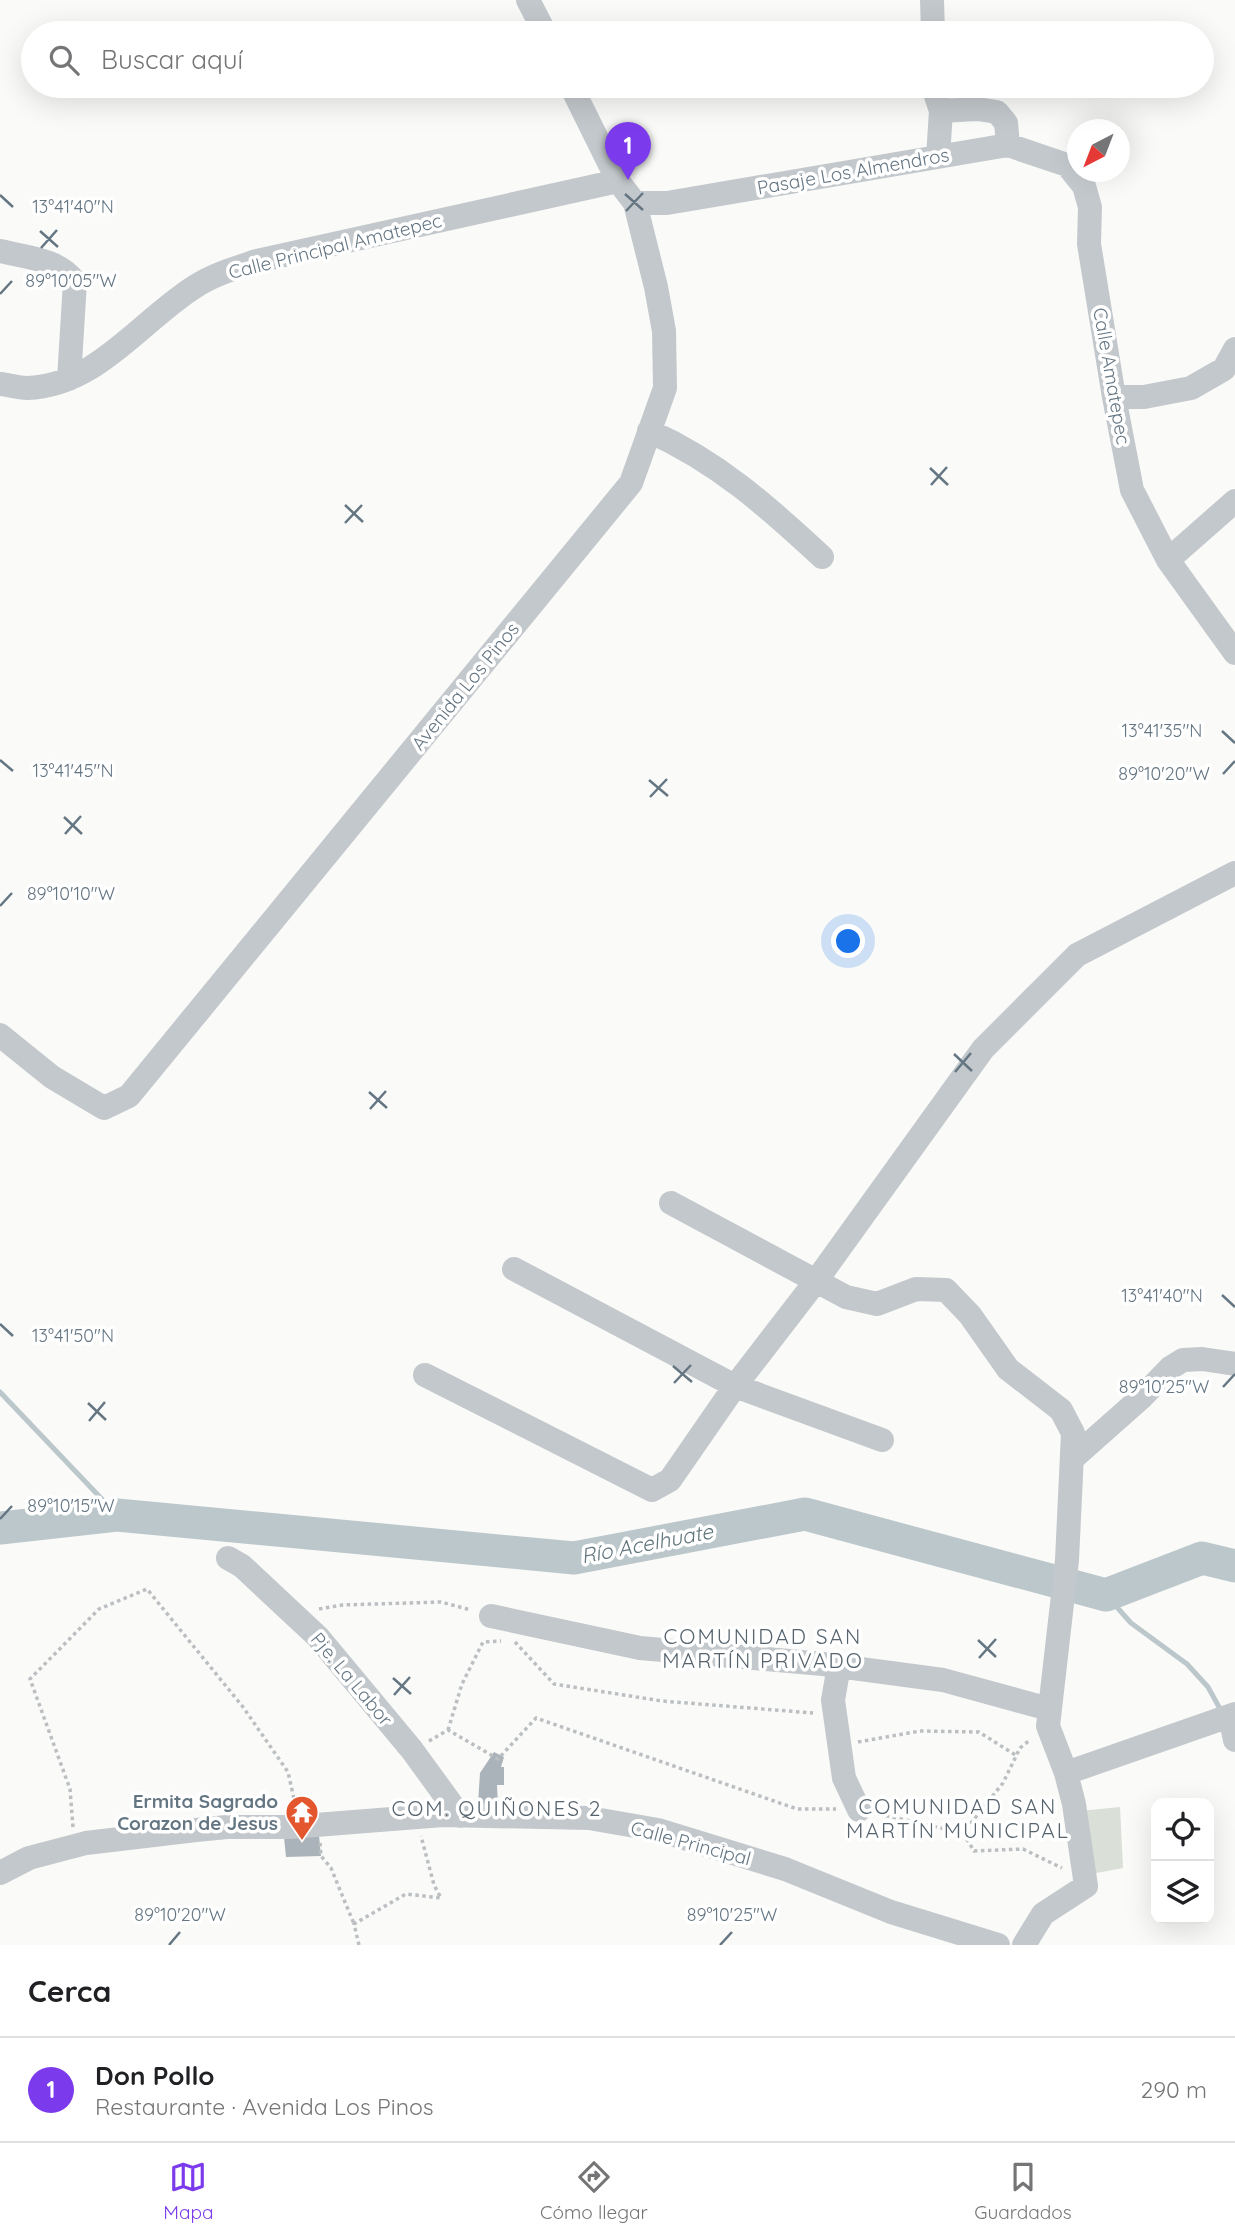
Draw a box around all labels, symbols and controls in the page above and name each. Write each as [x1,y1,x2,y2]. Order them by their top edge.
search box [21,21,1214,98]
icon: search [45,41,83,79]
text: Buscar aquí [101,43,243,76]
north arrow [1067,119,1130,182]
pin: 1 [605,122,651,180]
street label: Pasaje Los Almendros [755,142,951,200]
text: 13°41'40"N [32,195,114,218]
street label: Calle Principal Amatepec [226,208,444,284]
text: 89°10'05"W [25,269,117,292]
street label: Calle Amatepec [1088,306,1136,447]
street label: Avenida Los Pinos [406,617,524,755]
text: 13°41'35"N [1122,719,1202,742]
text: 13°41'45"N [33,759,113,782]
text: 89°10'20"W [1118,762,1210,785]
text: 89°10'10"W [27,882,115,905]
your location [831,924,865,958]
text: 13°41'40"N [1121,1284,1203,1307]
text: 13°41'50"N [32,1324,114,1347]
text: 89°10'25"W [1119,1375,1209,1398]
text: 89°10'15"W [27,1494,115,1517]
water label: Río Acelhuate [579,1517,716,1569]
district label: COMUNIDAD SAN MARTÍN PRIVADO [662,1623,864,1673]
street label: Pje. La Labor [306,1627,398,1731]
place label: Ermita Sagrado Corazon de Jesus [117,1789,278,1835]
temple icon: Ermita Sagrado Corazon de Jesus [283,1793,321,1842]
district label: COMUNIDAD SAN MARTÍN MUNICIPAL [846,1793,1070,1843]
district label: COM. QUIÑONES 2 [392,1795,602,1821]
map controls [1151,1798,1214,1924]
button: locate [1151,1798,1214,1861]
street label: Calle Principal [628,1815,754,1871]
button: layers [1151,1861,1214,1924]
text: 89°10'20"W [134,1903,226,1926]
text: 89°10'25"W [687,1903,777,1926]
text: Cerca [28,1972,111,2010]
text: Don Pollo [95,2059,214,2092]
text: 1 [47,2075,55,2104]
text: 290 m [1140,2075,1207,2104]
text: Restaurante · Avenida Los Pinos [95,2092,434,2121]
tab: Mapa [163,2158,214,2224]
tab: Cómo llegar [540,2158,648,2224]
tab: Guardados [974,2158,1072,2224]

